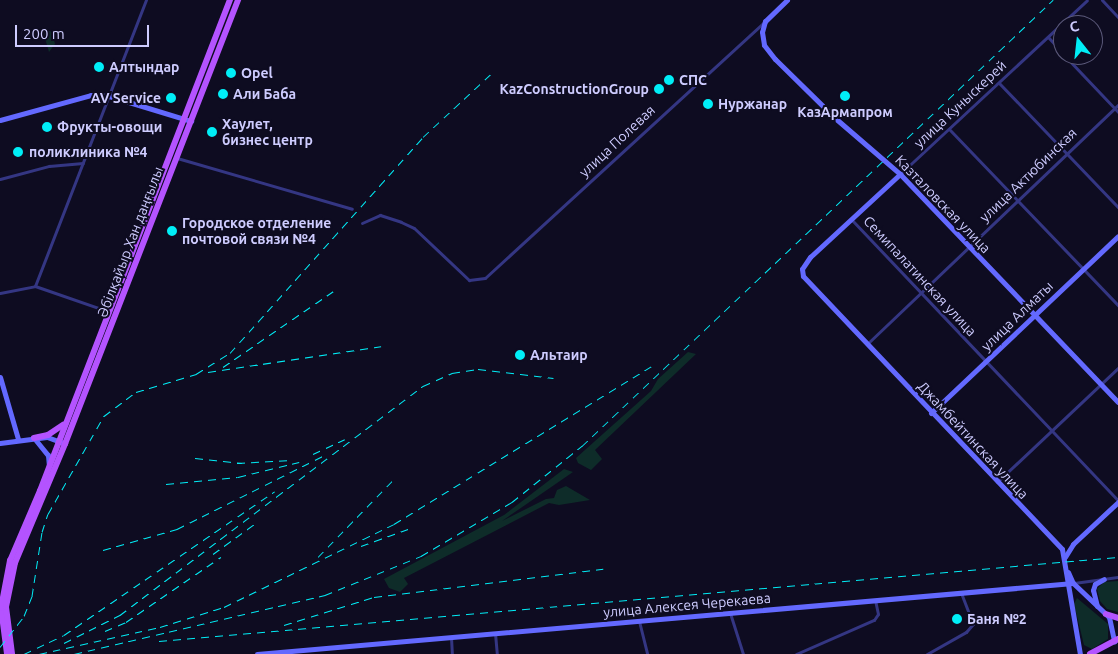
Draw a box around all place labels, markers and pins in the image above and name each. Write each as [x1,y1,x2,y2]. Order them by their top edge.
place label: Алтындар [109,59,179,75]
marker: Алтындар [93,61,105,73]
place label: Opel [241,65,273,81]
marker: Opel [225,67,237,79]
place label: СПС [679,72,707,88]
marker: СПС [663,74,675,86]
place label: KazConstructionGroup [500,81,649,97]
marker: KazConstructionGroup [653,83,665,95]
place label: Али Баба [233,86,296,102]
marker: Али Баба [217,88,229,100]
place label: AV Service [91,90,161,106]
marker: КазАрмапром [839,90,851,102]
marker: AV Service [165,92,177,104]
place label: Нуржанар [718,96,787,112]
marker: Нуржанар [702,98,714,110]
place label: КазАрмапром [797,104,893,120]
place label: Хаулет, бизнес центр [222,116,313,148]
place label: Фрукты-овощи [57,119,162,135]
marker: Фрукты-овощи [41,121,53,133]
marker: Хаулет, бизнес центр [206,126,218,138]
place label: поликлиника №4 [29,144,147,160]
marker: поликлиника №4 [11,145,25,159]
place label: Городское отделение почтовой связи №4 [182,215,331,248]
marker: Городское отделение почтовой связи №4 [166,225,178,237]
place label: Альтаир [530,347,588,363]
marker: Альтаир [514,349,526,361]
place label: Баня №2 [967,611,1027,627]
marker: Баня №2 [951,613,963,625]

